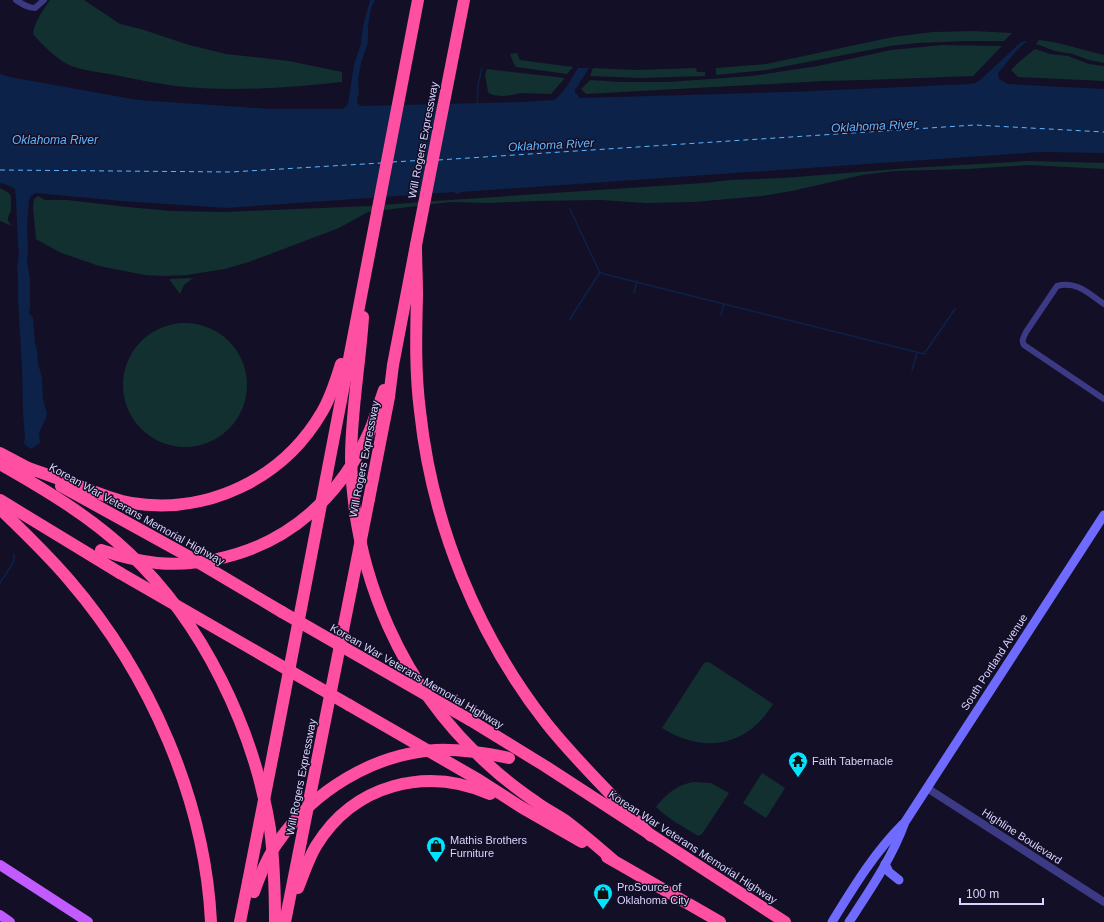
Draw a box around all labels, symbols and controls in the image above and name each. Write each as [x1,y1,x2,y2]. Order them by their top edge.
street label: Will Rogers Expressway [406,80,440,199]
water label: Oklahoma River [831,117,918,135]
water label: Oklahoma River [12,133,99,147]
water label: Oklahoma River [508,136,595,154]
street label: Will Rogers Expressway [347,399,381,518]
street label: Korean War Veterans Memorial Highway [47,461,227,568]
street label: South Portland Avenue [958,612,1030,712]
street label: Korean War Veterans Memorial Highway [328,621,506,731]
street label: Will Rogers Expressway [284,717,318,836]
temple icon: Faith Tabernacle [787,750,809,778]
place label: Faith Tabernacle [812,755,893,767]
street label: Korean War Veterans Memorial Highway [607,788,780,906]
street label: Highline Boulevard [980,806,1064,866]
place label: Mathis Brothers Furniture [450,834,528,859]
shop icon: Mathis Brothers Furniture [425,835,447,863]
scale bar [960,880,1043,906]
place label: ProSource of Oklahoma City [617,881,690,906]
shop icon: ProSource of Oklahoma City [592,882,614,910]
text: 100 m [966,887,999,901]

